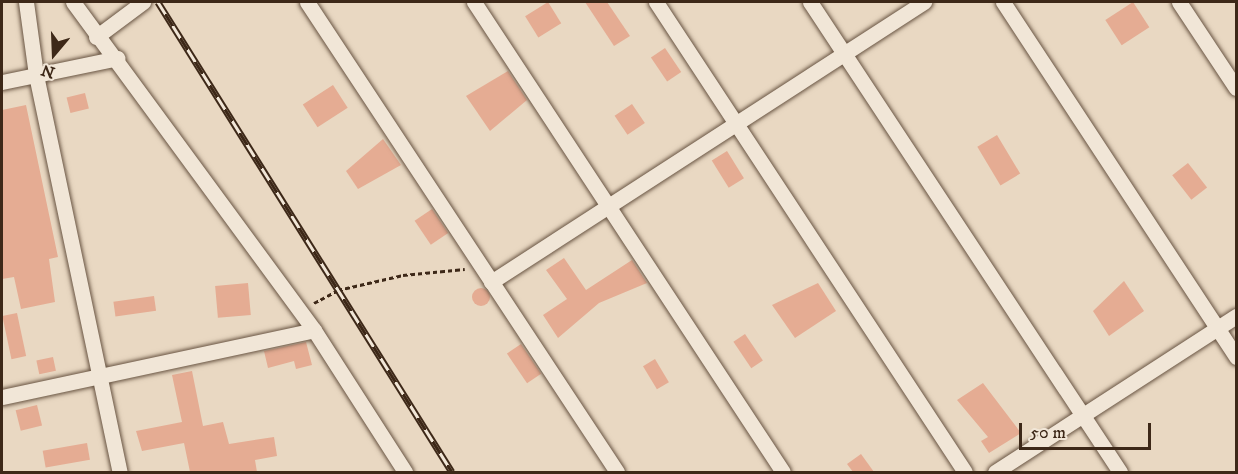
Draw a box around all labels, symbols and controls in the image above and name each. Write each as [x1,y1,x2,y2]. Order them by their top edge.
north arrow [24,24,84,84]
text: N [39,59,58,83]
scale bar [1022,411,1154,449]
text: 50 m [1030,422,1066,444]

